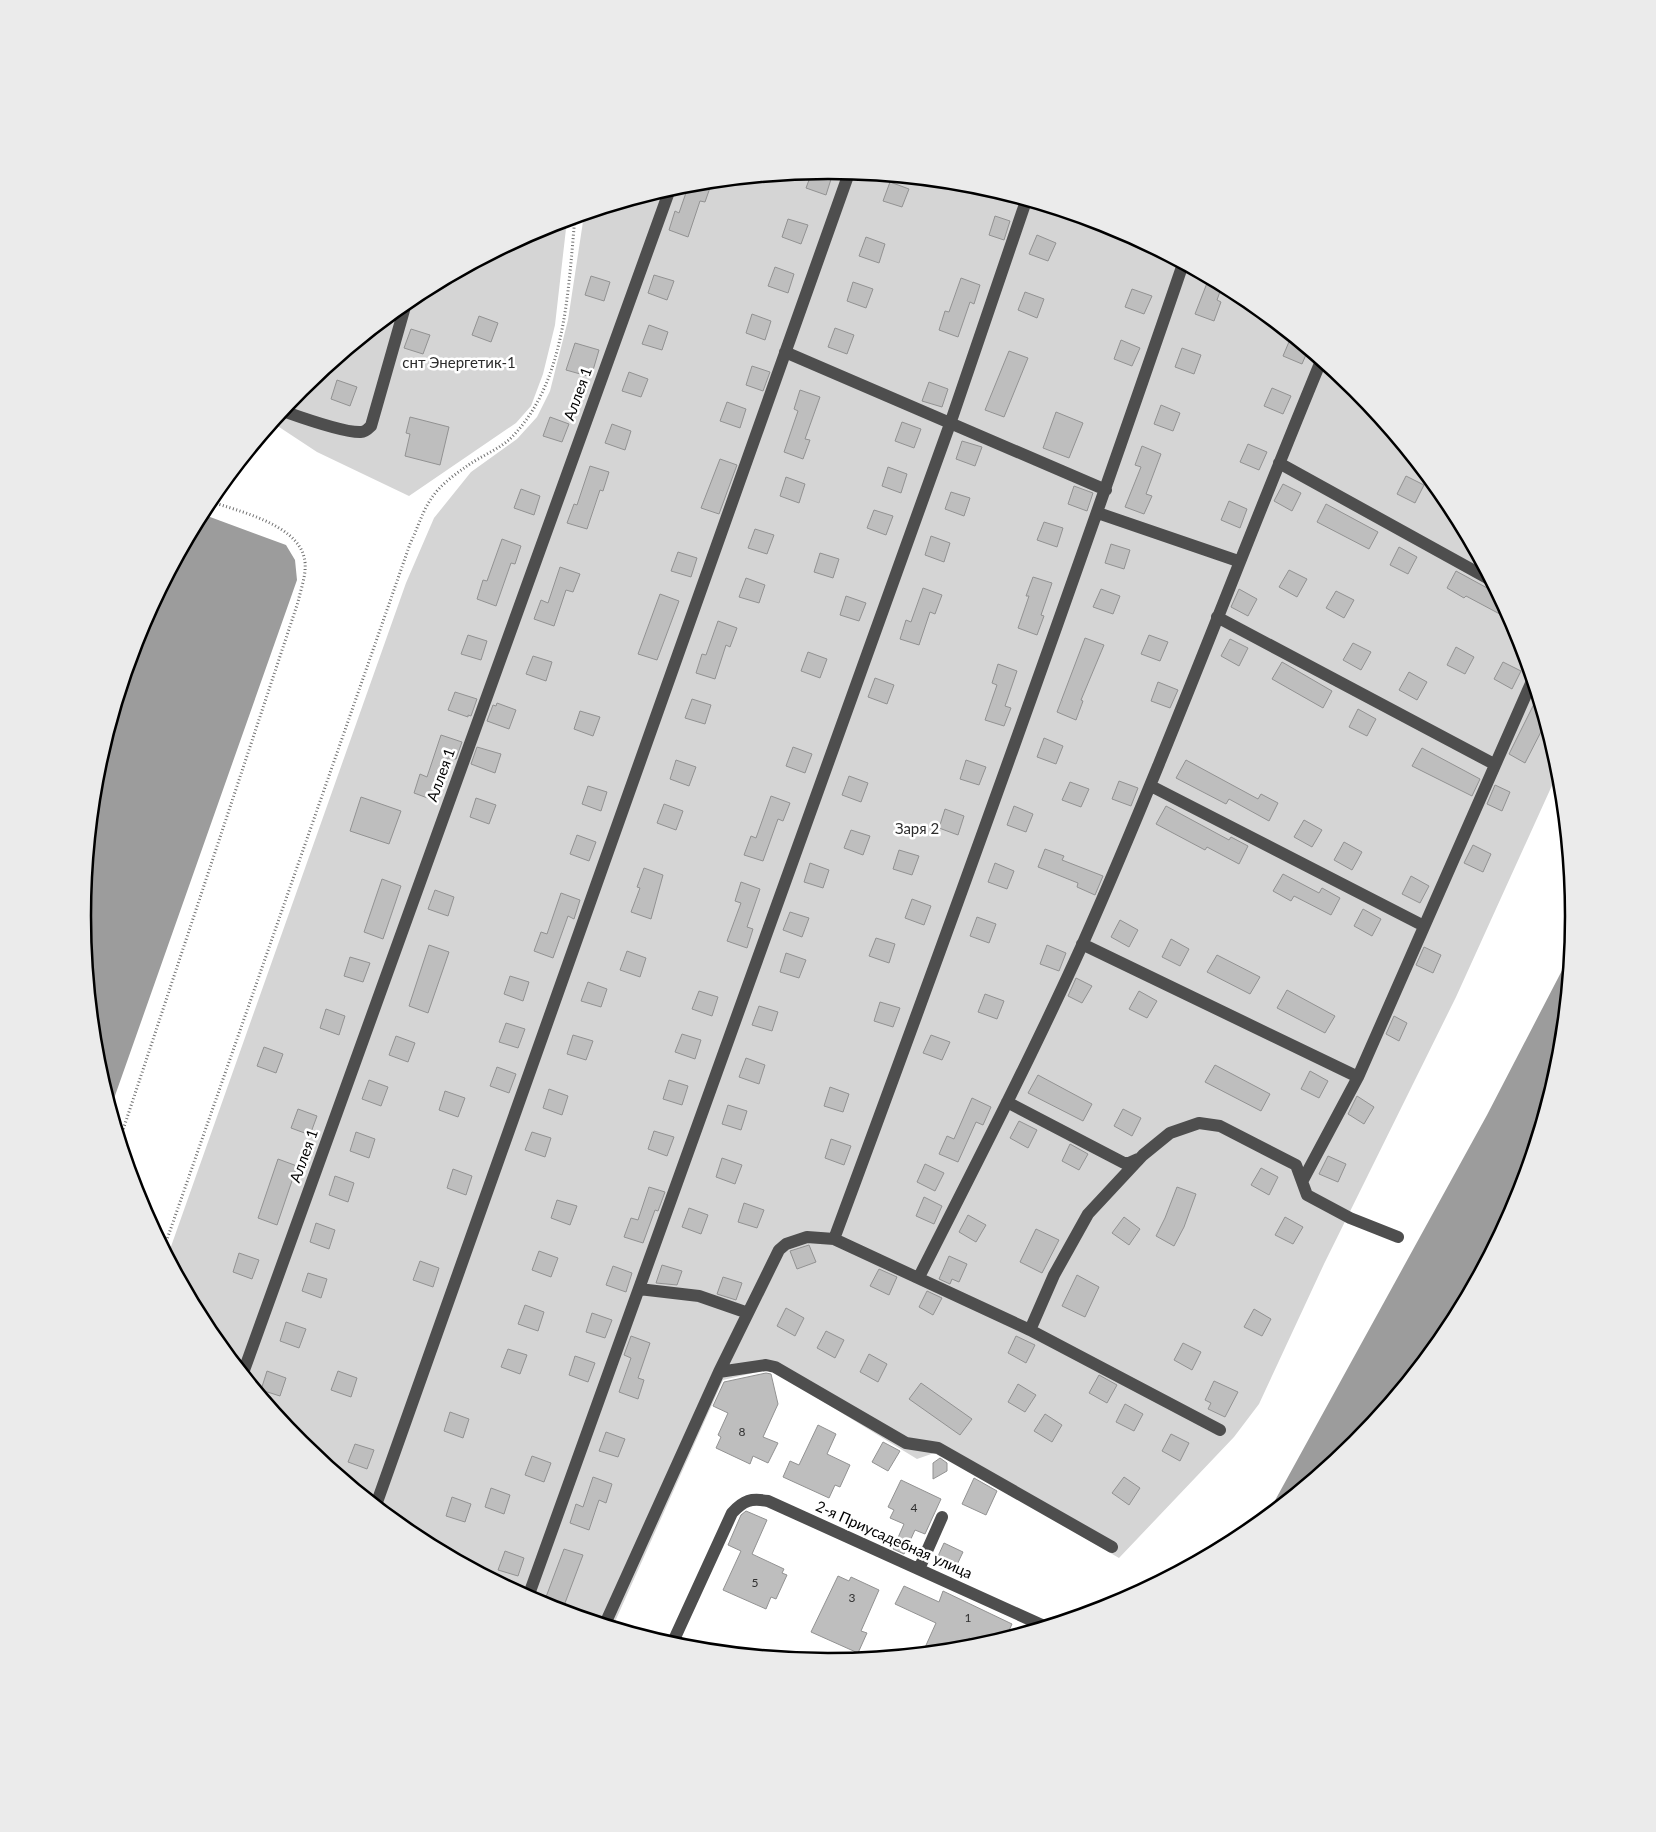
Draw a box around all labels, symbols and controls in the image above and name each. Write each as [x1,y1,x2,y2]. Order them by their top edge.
park label: снт Энергетик-1 [402,353,516,371]
street label: Аллея 1 [559,364,595,423]
street label: Аллея 1 [422,745,458,804]
park label: Заря 2 [895,819,939,837]
street label: Аллея 1 [285,1126,321,1185]
house number: 8 [739,1424,746,1439]
street label: 2-я Приусадебная улица [813,1496,976,1582]
house number: 4 [911,1500,918,1515]
house number: 5 [752,1575,759,1590]
house number: 3 [849,1590,856,1605]
house number: 1 [965,1610,972,1625]

